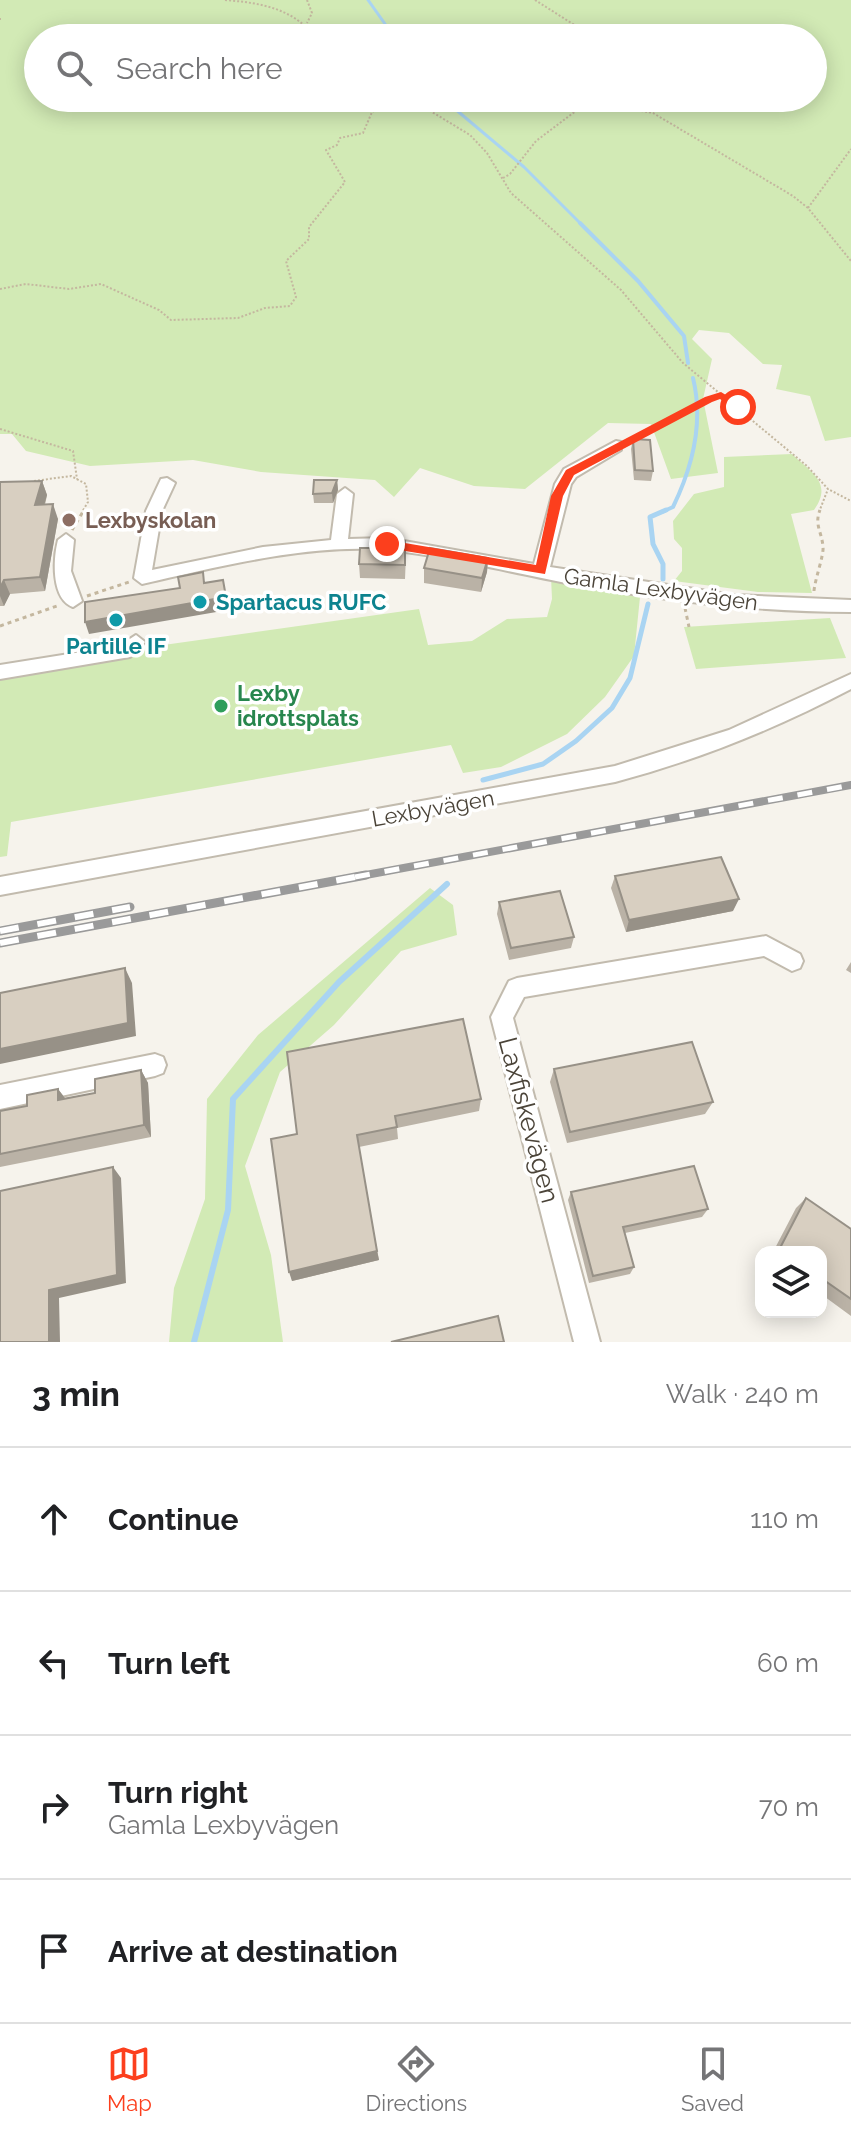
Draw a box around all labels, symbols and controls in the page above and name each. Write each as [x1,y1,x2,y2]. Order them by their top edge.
search box [24,24,827,112]
icon: search [52,46,96,90]
text: Search here [116,51,283,86]
route start [720,389,756,425]
place label: Lexbyskolan [85,507,216,533]
marker: Lexbyskolan [60,511,78,529]
route end [369,526,405,562]
street label: Gamla Lexbyvägen [562,563,760,615]
place label: Spartacus RUFC [216,589,386,615]
marker: Spartacus RUFC [191,593,209,611]
marker: Partille IF [107,611,125,629]
place label: Partille IF [66,633,166,659]
place label: Lexby idrottsplats [237,680,359,731]
marker: Lexby idrottsplats [212,697,230,715]
street label: Lexbyvägen [370,784,496,832]
street label: Laxfiskevägen [492,1034,566,1206]
map controls [755,1246,827,1318]
button: layers [755,1246,827,1318]
text: 3 min [32,1374,120,1414]
text: Walk · 240 m [666,1379,819,1409]
icon: ahead [32,1497,76,1541]
text: Continue [108,1502,239,1537]
text: 110 m [750,1504,819,1534]
icon: left [32,1641,76,1685]
text: Turn left [108,1646,230,1681]
text: 60 m [757,1648,819,1678]
text: Turn right [108,1775,248,1810]
icon: right [32,1785,76,1829]
text: 70 m [759,1792,819,1822]
text: Gamla Lexbyvägen [108,1810,339,1840]
icon: arrive [32,1929,76,1973]
text: Arrive at destination [108,1934,398,1969]
tab: Map [107,2042,152,2116]
tab: Directions [366,2042,467,2116]
tab: Saved [681,2042,744,2116]

